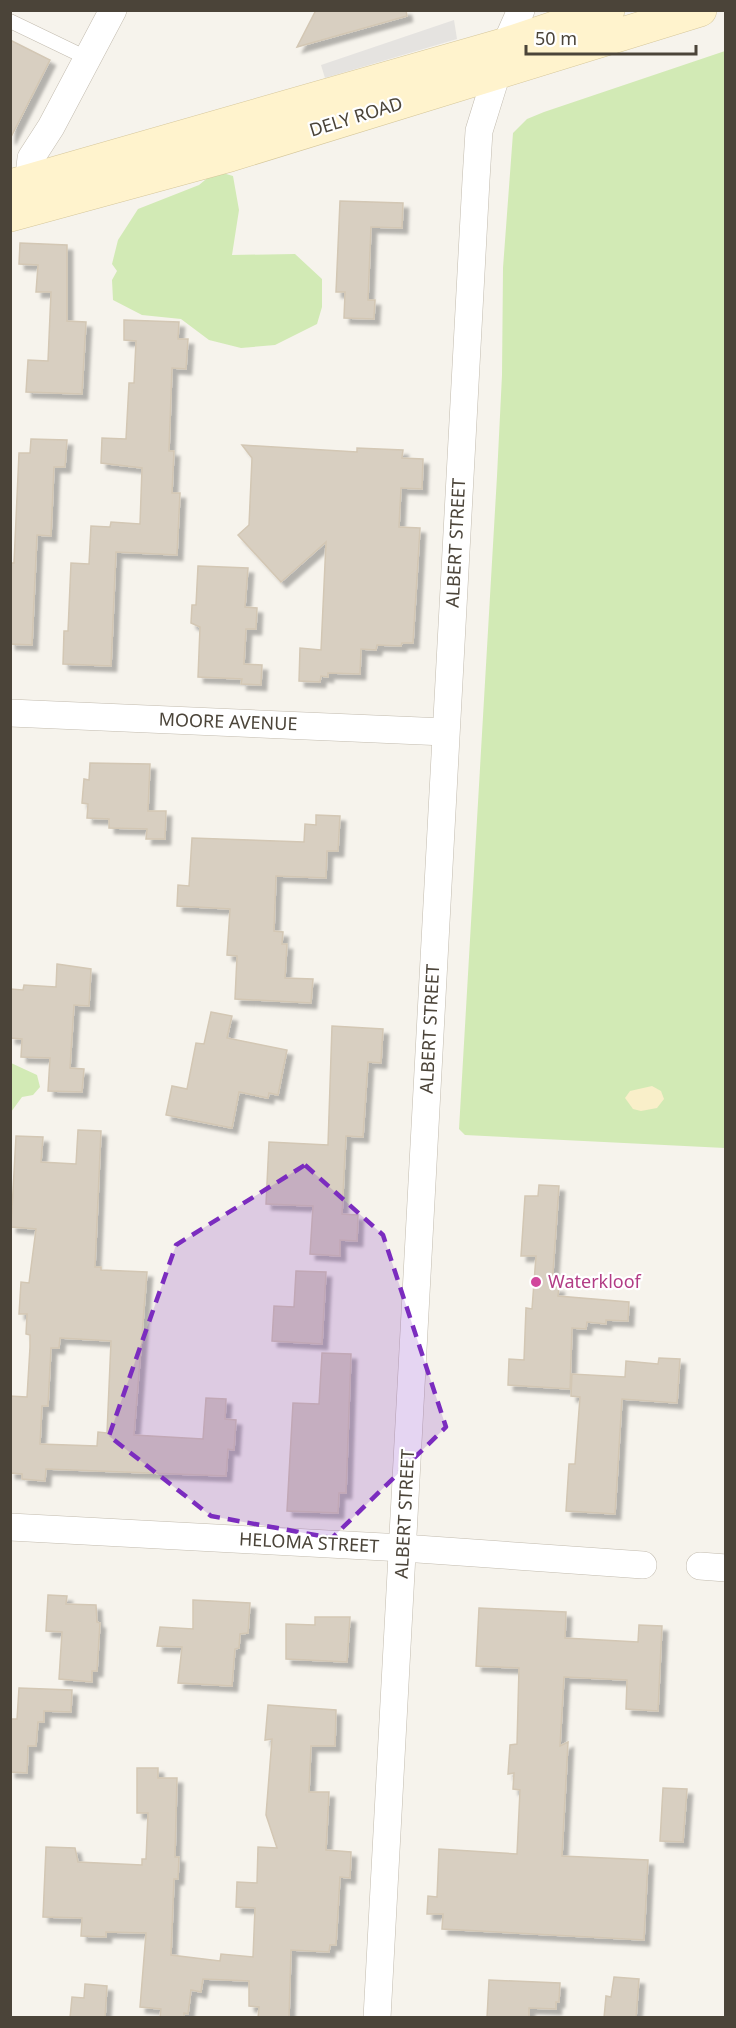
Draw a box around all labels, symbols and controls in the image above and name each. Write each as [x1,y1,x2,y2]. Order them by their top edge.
scale bar [526,18,696,56]
text: 50 m [535,26,577,50]
street label: DELY ROAD [306,90,405,142]
street label: ALBERT STREET [440,478,470,608]
street label: MOORE AVENUE [158,707,298,735]
street label: ALBERT STREET [414,964,444,1094]
place label: Waterkloof [548,1269,642,1293]
marker: Waterkloof [529,1275,543,1289]
street label: ALBERT STREET [389,1449,419,1579]
street label: HELOMA STREET [238,1526,380,1558]

